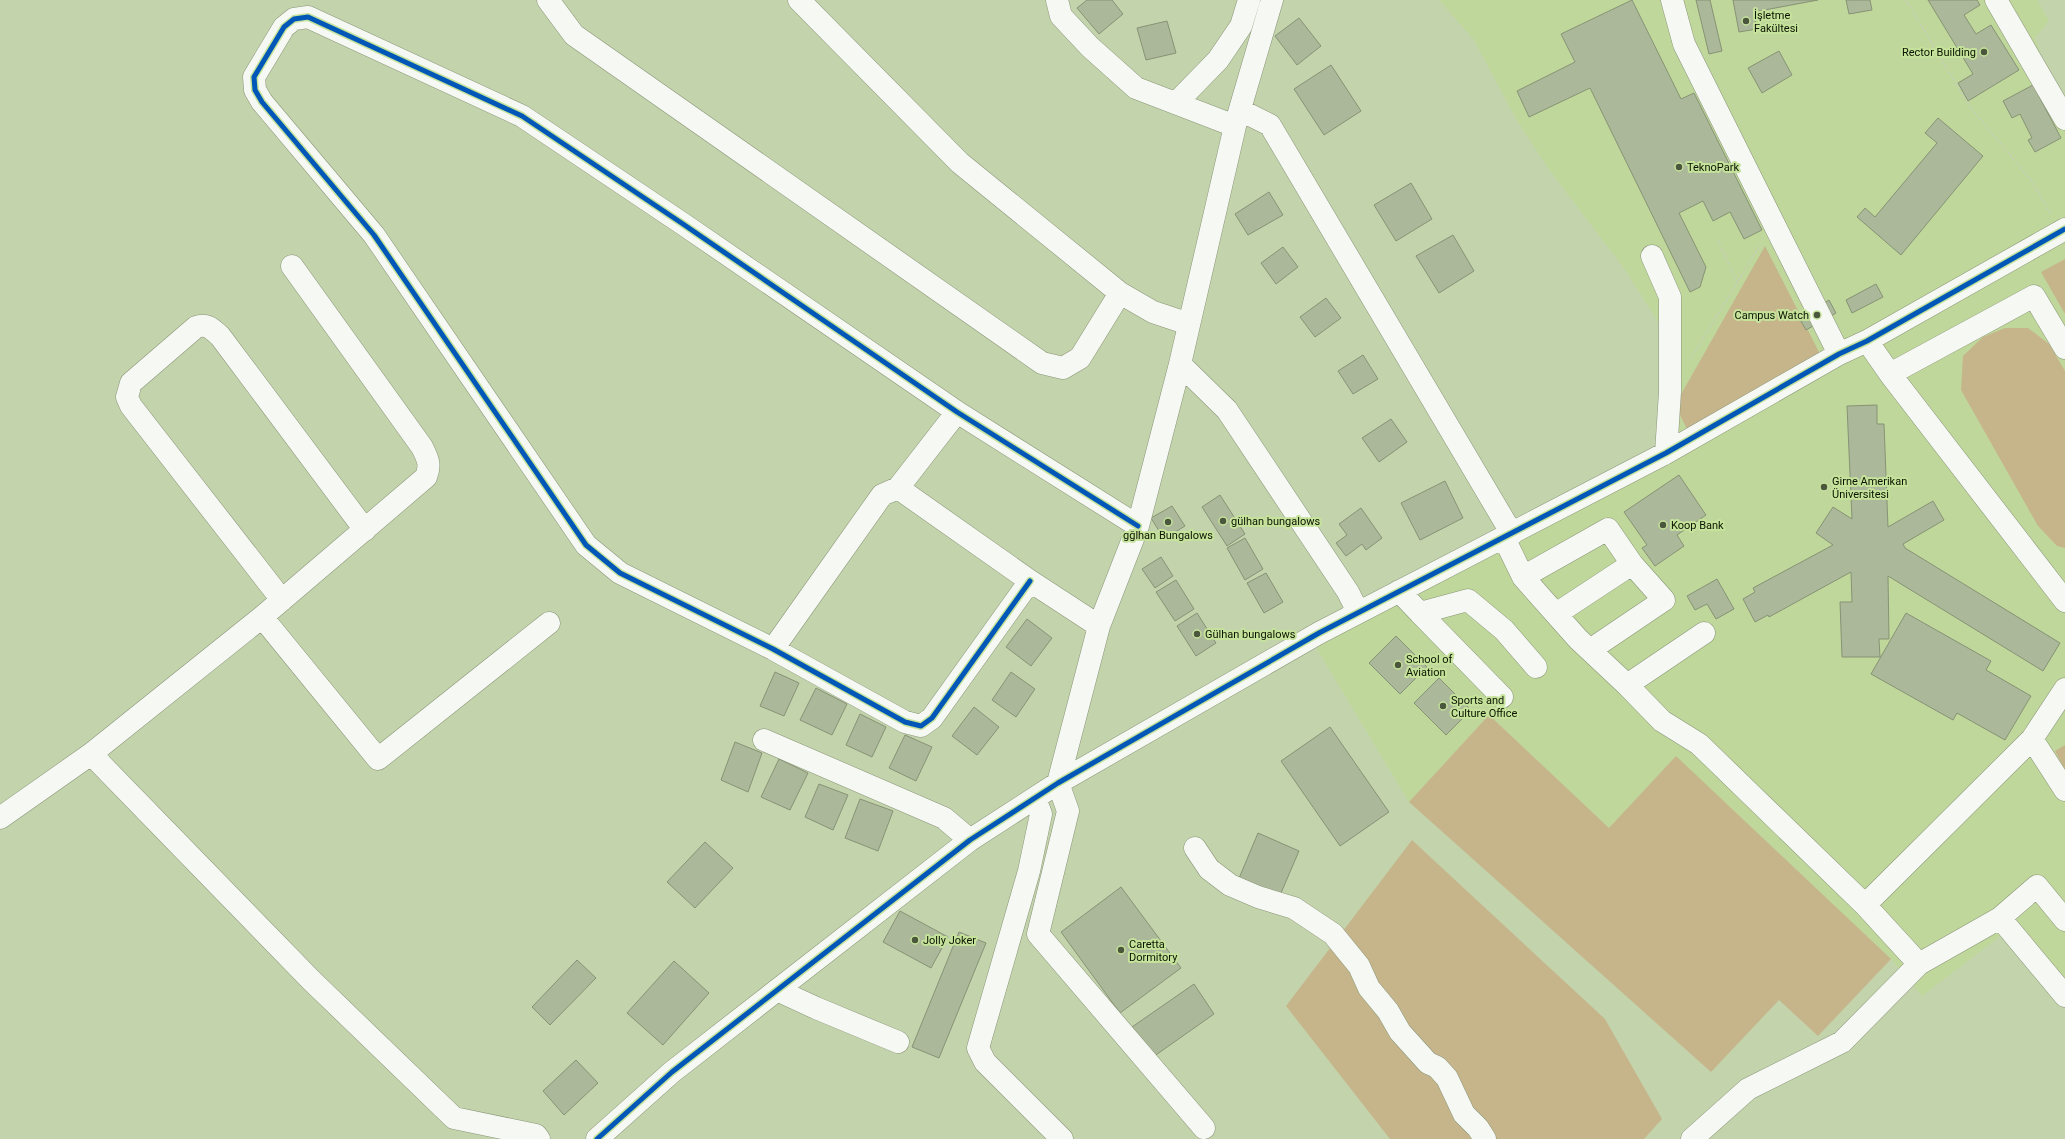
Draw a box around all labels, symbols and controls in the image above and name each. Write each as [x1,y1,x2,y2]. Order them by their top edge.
place label: İşletme Fakültesi [1754,9,1798,35]
marker: İşletme Fakültesi [1741,16,1751,26]
place label: Rector Building [1902,46,1976,59]
marker: Rector Building [1979,47,1989,57]
place label: TeknoPark [1687,161,1739,174]
marker: TeknoPark [1674,162,1684,172]
place label: Campus Watch [1735,309,1809,322]
marker: Campus Watch [1812,310,1822,320]
place label: Girne Amerikan Üniversitesi [1832,475,1907,501]
marker: Girne Amerikan Üniversitesi [1819,482,1829,492]
place label: gülhan bungalows [1231,515,1320,528]
marker: gülhan bungalows [1218,516,1228,526]
marker: gğlhan Bungalows [1163,517,1173,527]
place label: Koop Bank [1671,519,1724,532]
marker: Koop Bank [1658,520,1668,530]
place label: gğlhan Bungalows [1123,529,1213,542]
place label: Gülhan bungalows [1205,628,1296,641]
marker: Gülhan bungalows [1192,629,1202,639]
place label: School of Aviation [1406,653,1453,679]
marker: School of Aviation [1393,660,1403,670]
place label: Sports and Culture Office [1451,694,1517,720]
marker: Sports and Culture Office [1438,701,1448,711]
place label: Jolly Joker [923,934,976,947]
marker: Jolly Joker [910,935,920,945]
place label: Caretta Dormitory [1129,938,1178,964]
marker: Caretta Dormitory [1116,945,1126,955]

